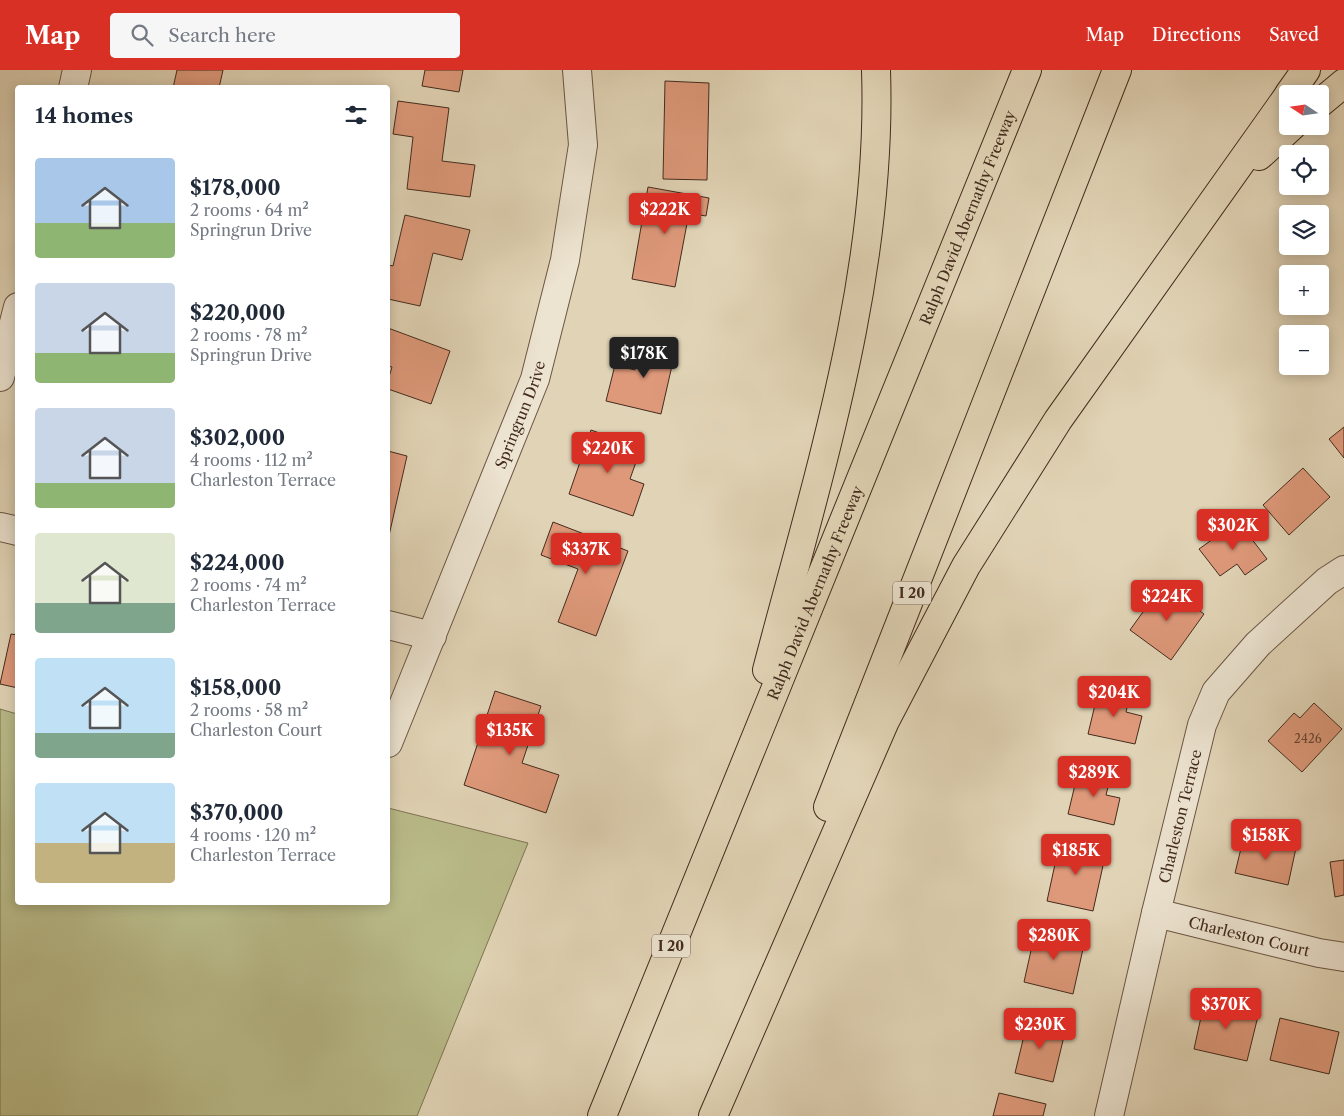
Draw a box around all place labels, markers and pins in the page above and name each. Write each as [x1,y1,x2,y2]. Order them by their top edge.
pin: $222K [630,192,700,235]
pin: $178K [609,336,679,379]
pin: $220K [573,432,643,474]
pin: $302K [1198,508,1268,551]
pin: $337K [551,532,621,575]
pin: $224K [1132,580,1202,622]
pin: $204K [1079,676,1149,718]
pin: $135K [475,714,545,756]
pin: $289K [1059,756,1129,798]
pin: $158K [1231,818,1301,861]
pin: $185K [1041,834,1111,876]
pin: $280K [1019,918,1089,961]
pin: $370K [1191,988,1261,1030]
pin: $230K [1005,1008,1075,1050]

